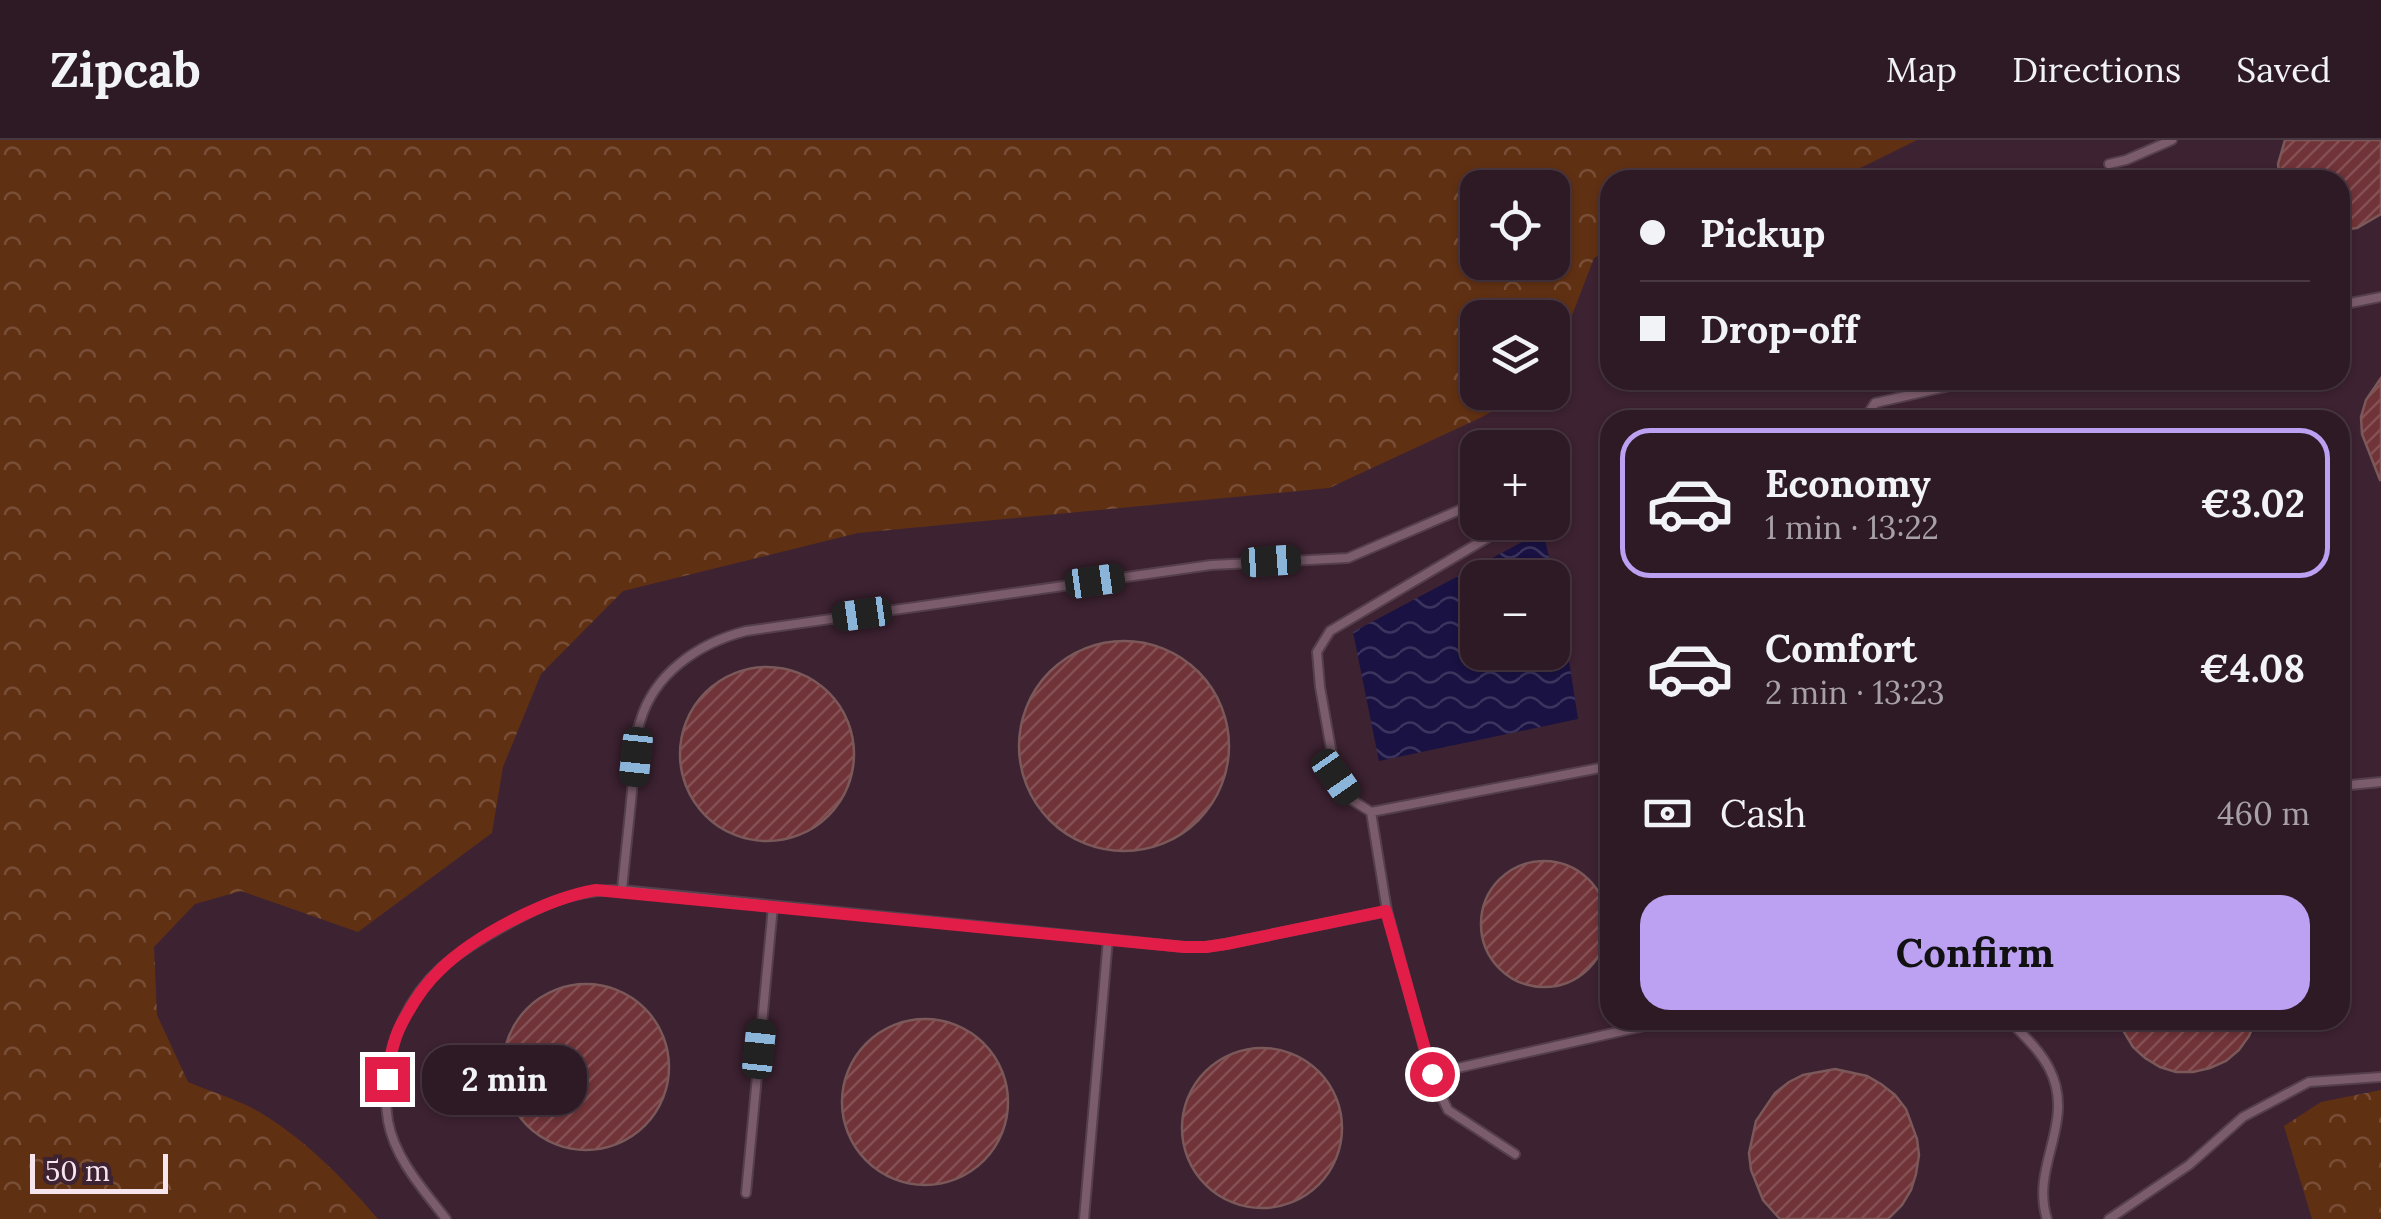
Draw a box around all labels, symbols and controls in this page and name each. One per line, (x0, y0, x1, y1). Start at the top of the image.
text: Zipcab (50, 39, 201, 100)
text: Map (1886, 47, 1957, 92)
text: Directions (2012, 47, 2181, 92)
text: Saved (2236, 47, 2331, 92)
map controls (1460, 170, 1570, 670)
button: locate (1460, 170, 1570, 280)
text: Pickup (1700, 209, 1825, 257)
button: layers (1460, 300, 1570, 410)
text: Drop-off (1700, 305, 1858, 353)
button: + (1460, 430, 1570, 540)
icon: car (1645, 458, 1735, 548)
text: Economy (1765, 459, 1931, 507)
text: €3.02 (2200, 479, 2305, 527)
text: 1 min · 13:22 (1765, 507, 1939, 548)
car (1240, 544, 1302, 578)
button: − (1460, 560, 1570, 670)
car (1063, 562, 1127, 600)
car (830, 595, 894, 633)
icon: car (1645, 623, 1735, 713)
text: Comfort (1765, 624, 1917, 672)
text: €4.08 (2199, 644, 2305, 692)
text: 2 min · 13:23 (1765, 672, 1944, 713)
car (618, 726, 654, 788)
car (1307, 744, 1365, 810)
icon: cash (1640, 786, 1695, 841)
text: Cash (1720, 789, 1807, 837)
text: 460 m (2217, 793, 2310, 834)
button: Confirm (1640, 895, 2310, 1010)
car (741, 1018, 777, 1080)
callout: 2 min (422, 1044, 587, 1114)
route start (1410, 1052, 1455, 1097)
route end (365, 1057, 410, 1102)
text: 2 min (462, 1059, 547, 1100)
scale bar (30, 1149, 168, 1194)
text: 50 m (45, 1153, 110, 1189)

